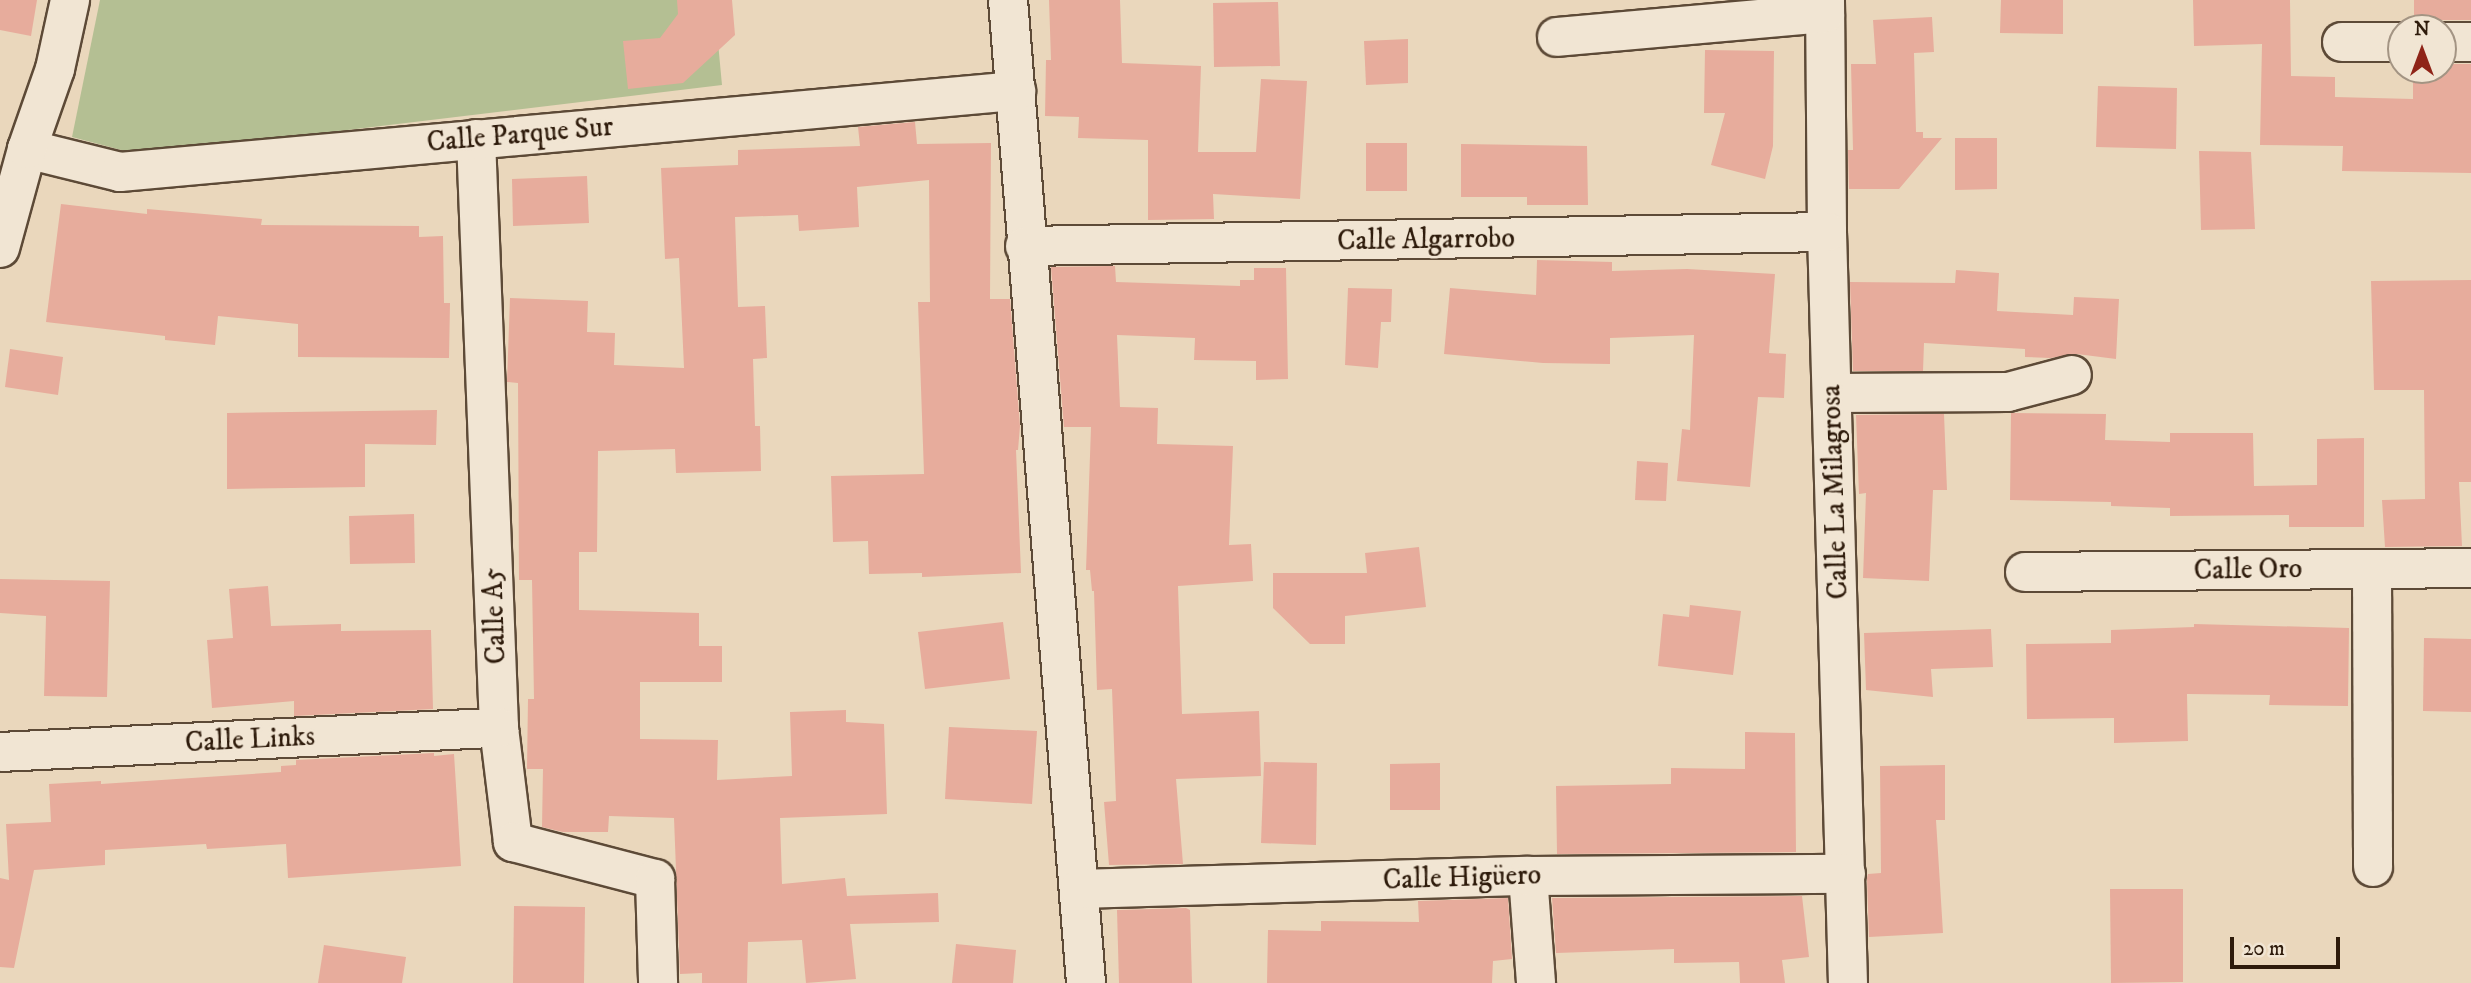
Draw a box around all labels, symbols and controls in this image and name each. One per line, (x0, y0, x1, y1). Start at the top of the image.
north arrow (2387, 14, 2457, 84)
text: N (2414, 18, 2430, 41)
street label: Calle Parque Sur (425, 110, 615, 160)
street label: Calle Algarrobo (1337, 222, 1515, 258)
street label: Calle La Milagrosa (1814, 384, 1856, 600)
street label: Calle Oro (2193, 552, 2303, 588)
street label: Calle A5 (477, 567, 513, 665)
street label: Calle Links (184, 720, 316, 760)
street label: Calle Higüero (1382, 858, 1542, 898)
scale bar (2233, 923, 2343, 967)
text: 20 m (2243, 936, 2285, 962)

